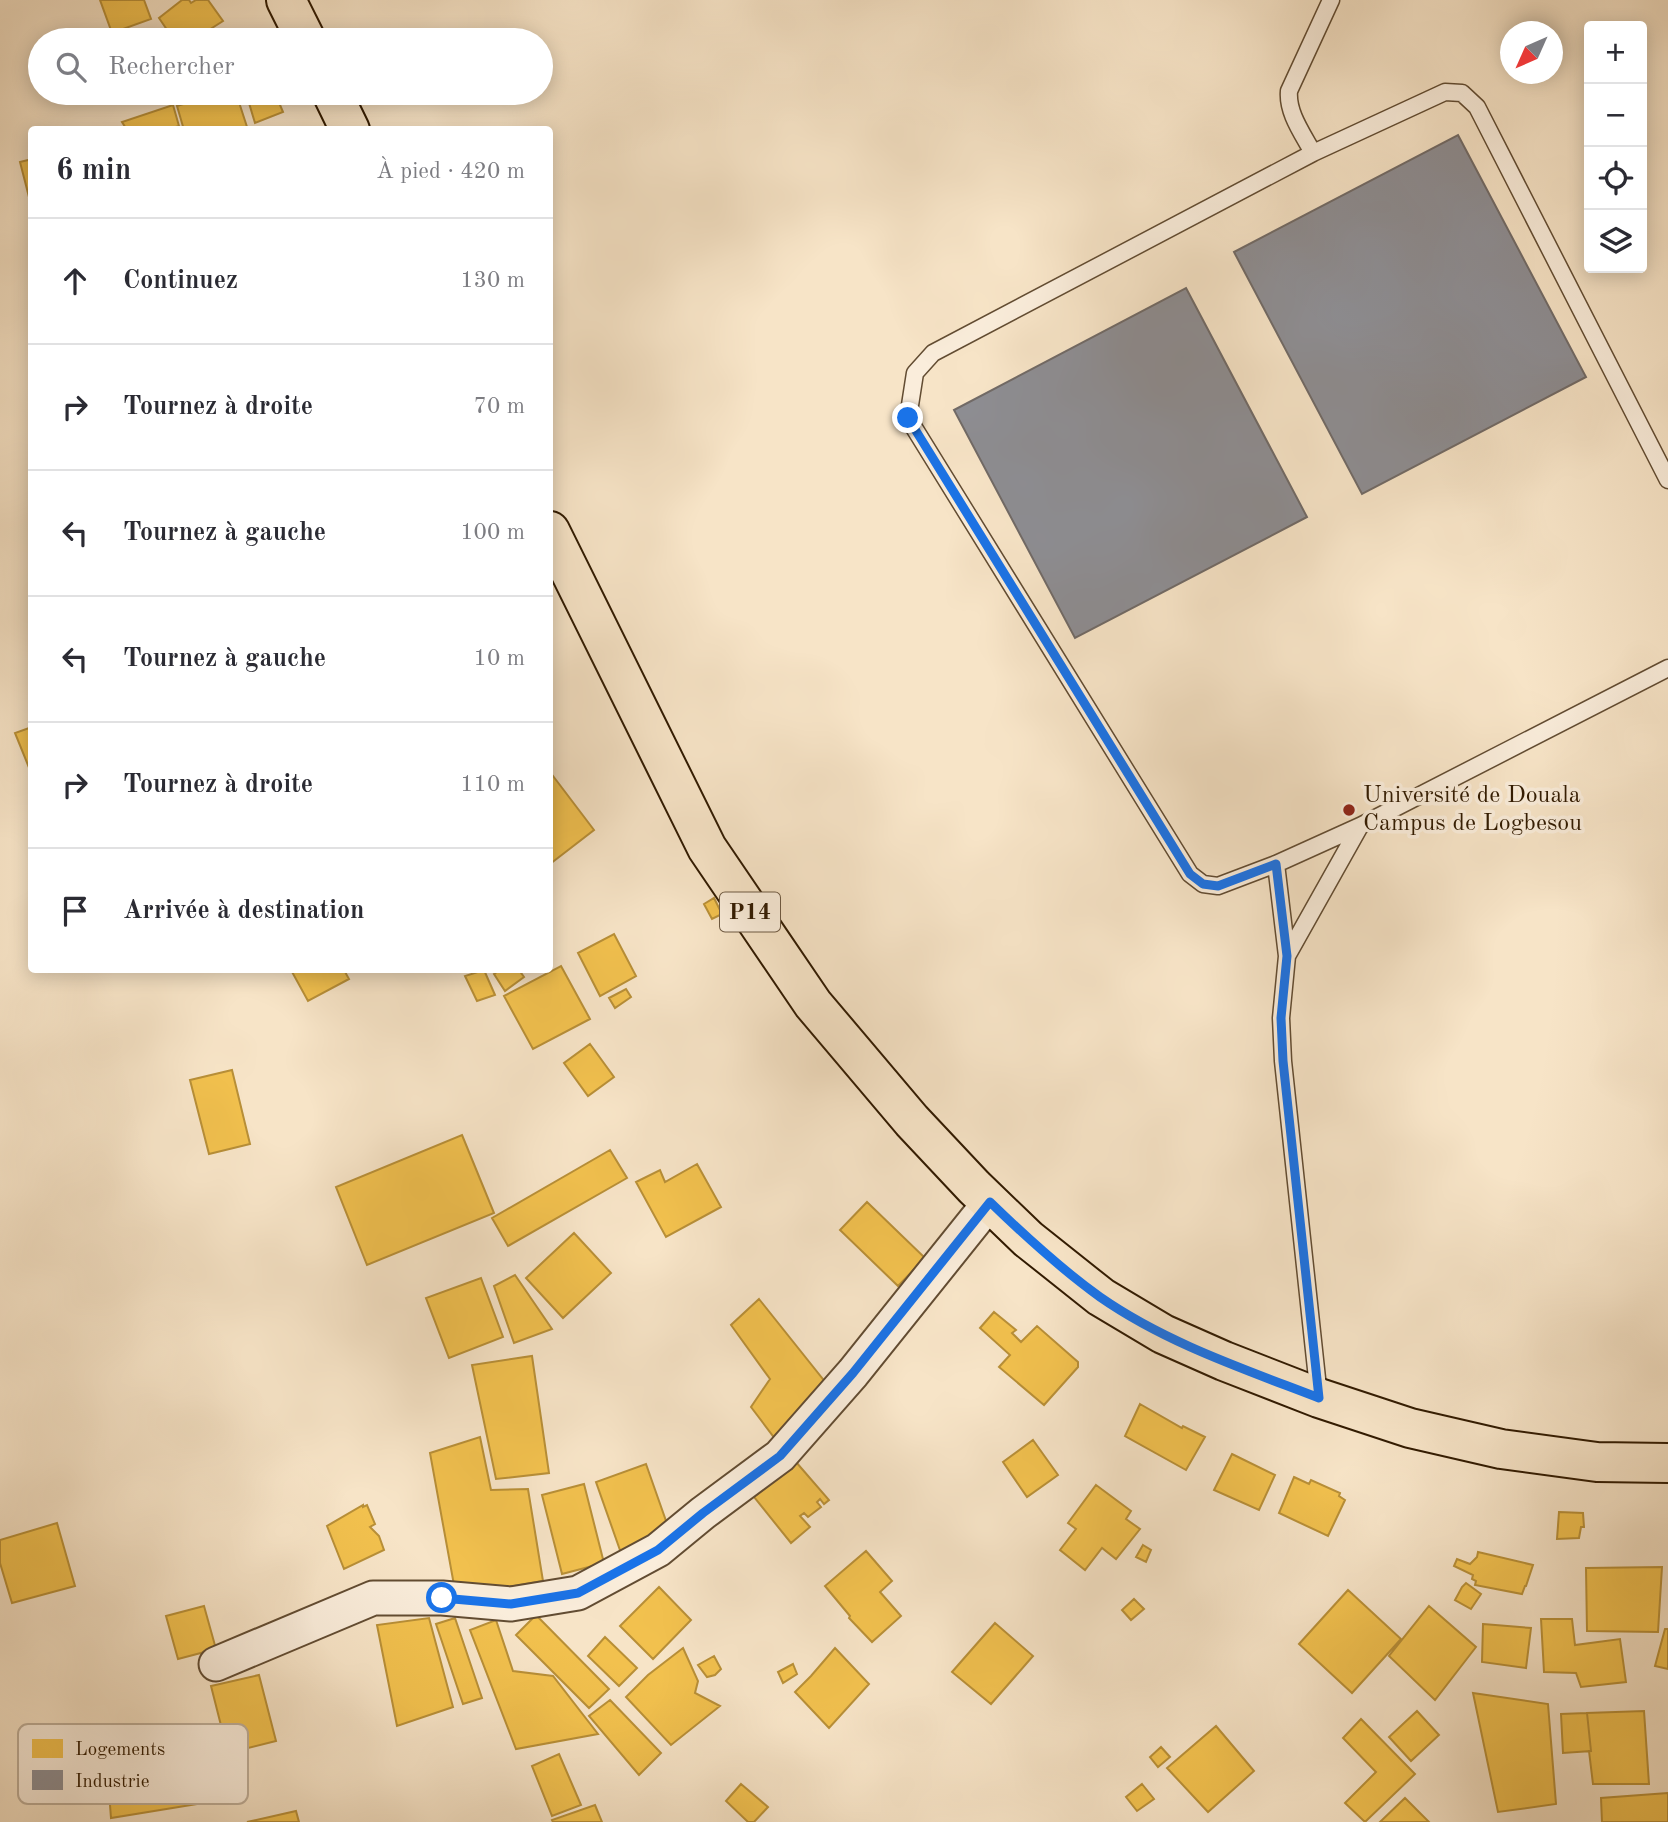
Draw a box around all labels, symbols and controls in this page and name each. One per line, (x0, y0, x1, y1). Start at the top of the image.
north arrow (1500, 21, 1563, 84)
map controls (1584, 21, 1647, 273)
button: + (1584, 21, 1647, 84)
search box (28, 28, 553, 105)
icon: search (52, 48, 90, 86)
text: Rechercher (108, 54, 235, 80)
button: − (1584, 84, 1647, 147)
button: locate (1584, 147, 1647, 210)
text: 6 min (56, 156, 131, 186)
text: À pied · 420 m (376, 160, 525, 183)
button: layers (1584, 210, 1647, 273)
icon: ahead (56, 262, 94, 300)
text: Continuez (123, 268, 238, 294)
text: 130 m (460, 269, 525, 292)
icon: right (56, 388, 94, 426)
text: Tournez à droite (123, 394, 313, 420)
text: 70 m (474, 395, 525, 418)
route end (892, 402, 923, 433)
icon: left (56, 514, 94, 552)
text: Tournez à gauche (123, 520, 326, 546)
text: 100 m (460, 521, 525, 544)
icon: left (56, 640, 94, 678)
text: Tournez à gauche (123, 646, 326, 672)
text: 10 m (474, 647, 525, 670)
icon: right (56, 766, 94, 804)
text: Tournez à droite (123, 772, 313, 798)
text: 110 m (460, 773, 525, 796)
place label: Université de Douala Campus de Logbesou (1363, 784, 1582, 836)
marker: Université de Douala Campus de Logbesou (1341, 802, 1357, 818)
icon: arrive (56, 892, 94, 930)
road number: P14 (720, 892, 780, 931)
text: Arrivée à destination (123, 898, 365, 924)
route start (426, 1582, 457, 1613)
legend (18, 1724, 248, 1804)
text: Logements (75, 1741, 165, 1760)
text: Industrie (75, 1773, 149, 1792)

